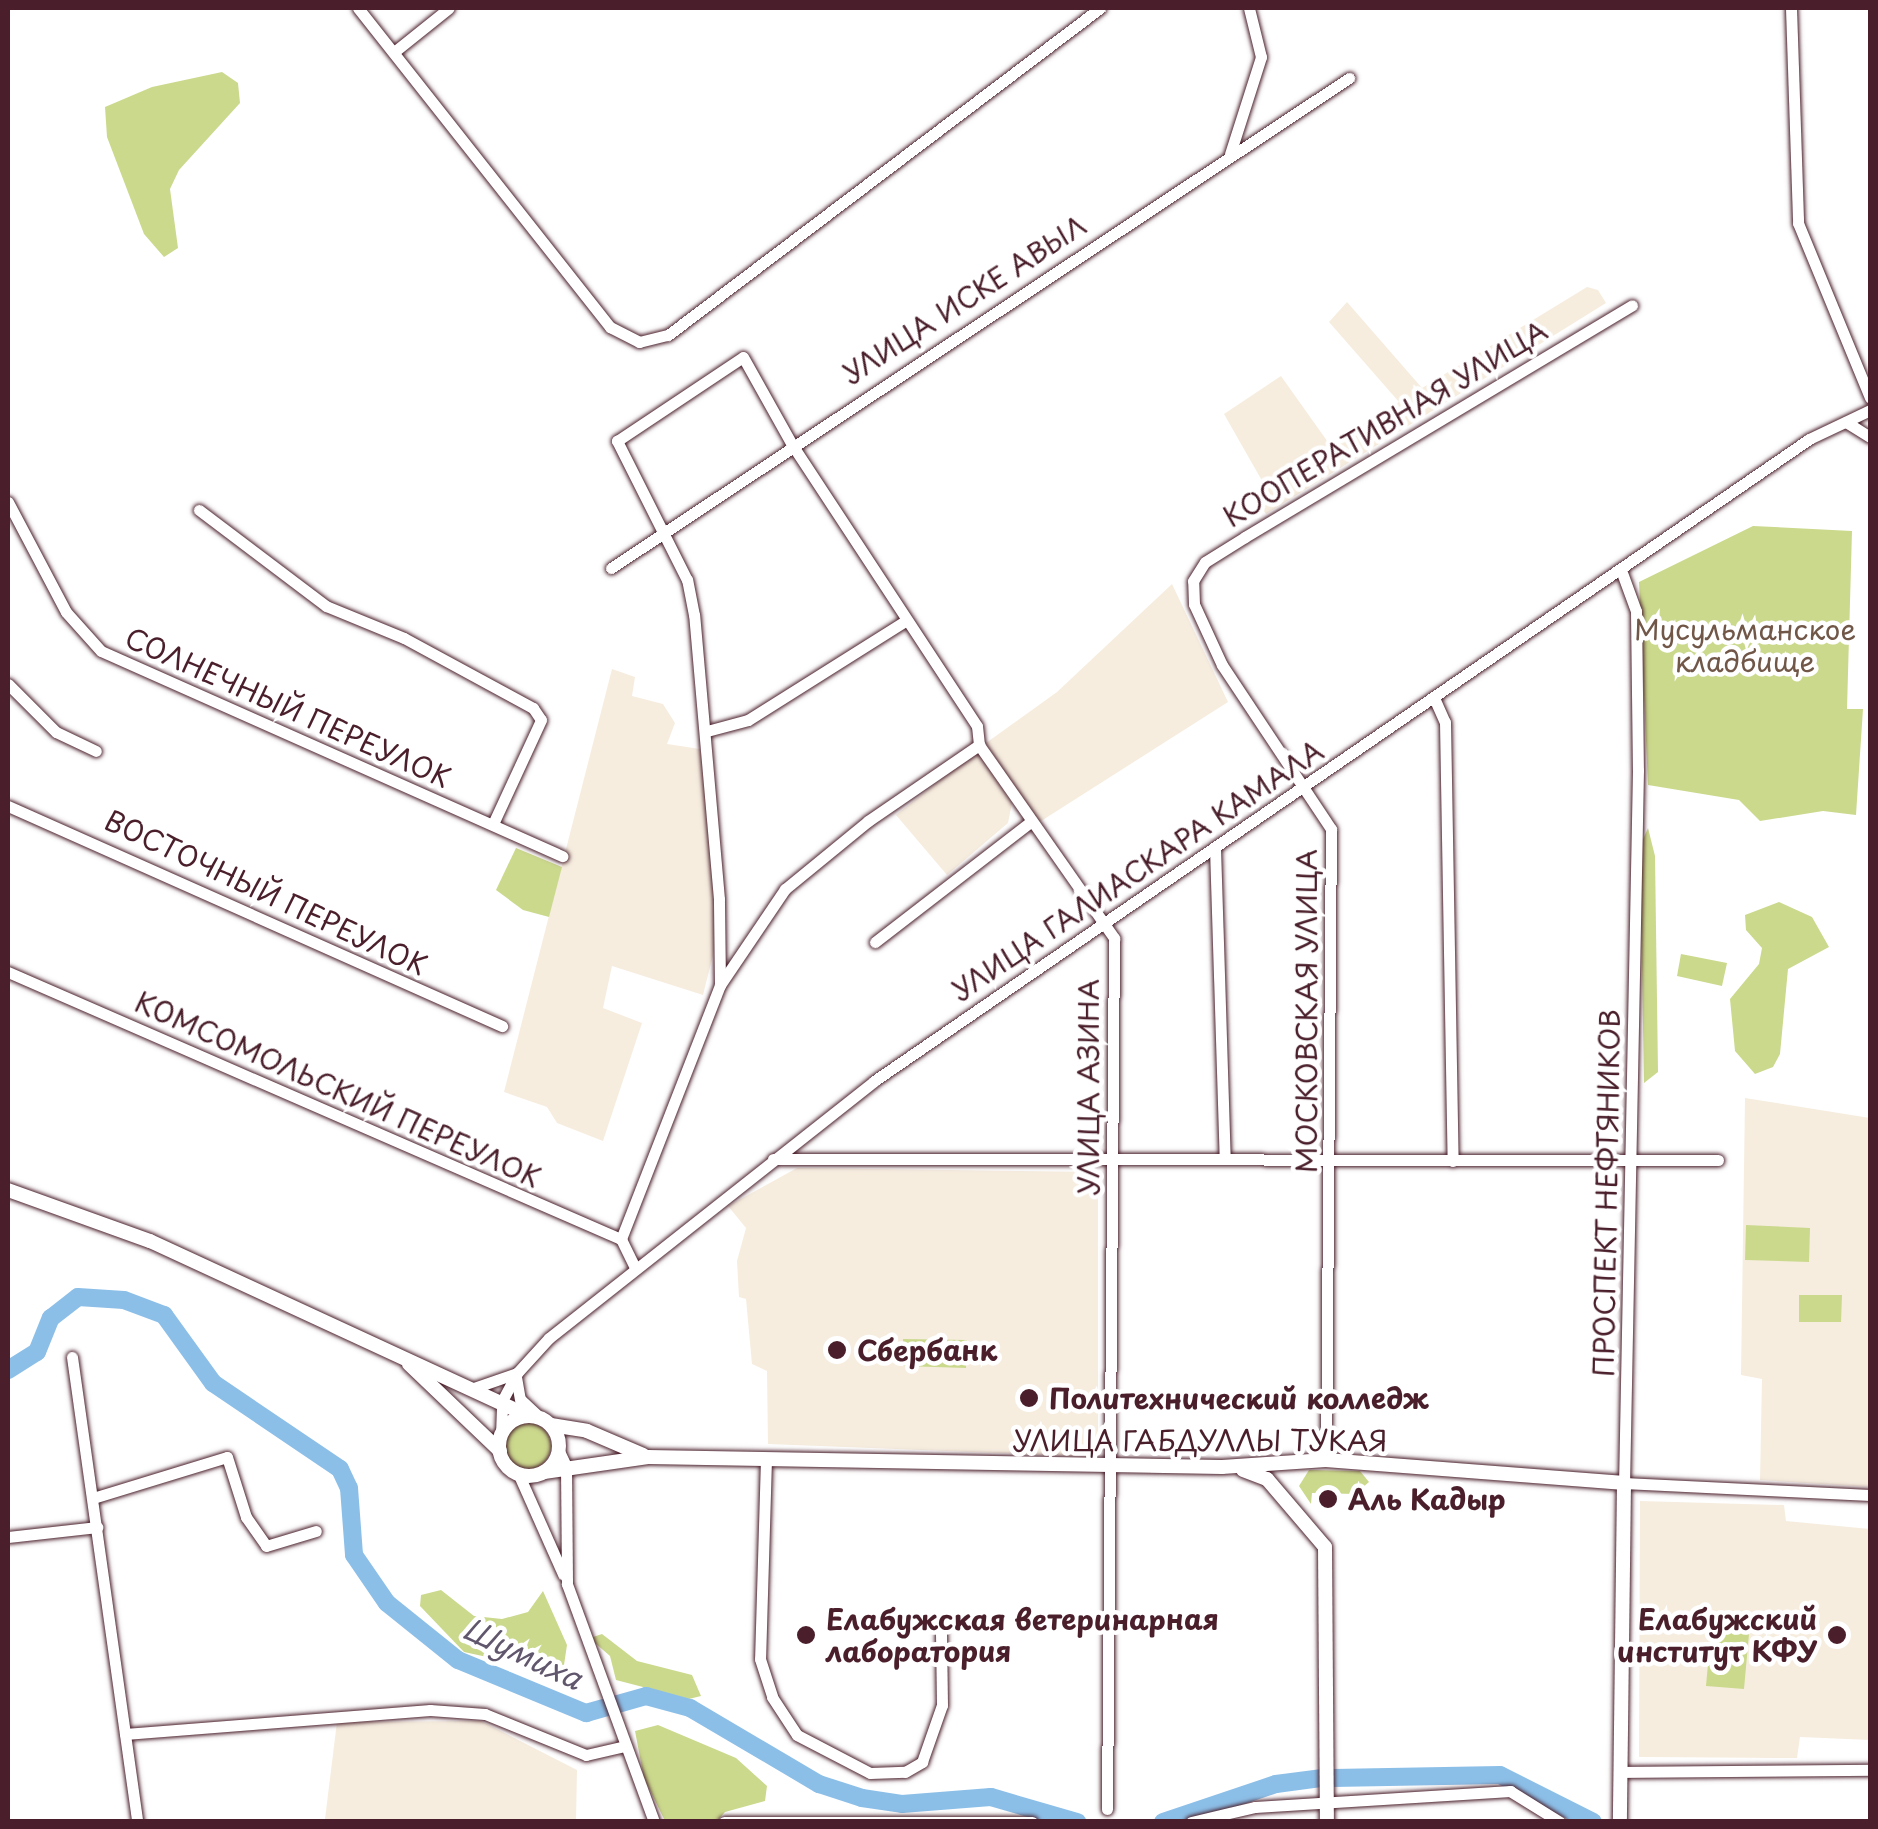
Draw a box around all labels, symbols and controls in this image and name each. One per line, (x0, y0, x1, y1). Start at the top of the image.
street label: УЛИЦА ИСКЕ АВЫЛ (834, 207, 1094, 391)
street label: КООПЕРАТИВНАЯ УЛИЦА (1217, 313, 1553, 533)
park label: Мусульманское кладбище (1634, 612, 1856, 678)
street label: СОЛНЕЧНЫЙ ПЕРЕУЛОК (120, 620, 456, 794)
street label: УЛИЦА ГАЛИАСКАРА КАМАЛА (944, 732, 1330, 1008)
street label: ВОСТОЧНЫЙ ПЕРЕУЛОК (99, 802, 433, 982)
street label: МОСКОВСКАЯ УЛИЦА (1289, 849, 1323, 1173)
street label: УЛИЦА АЗИНА (1071, 978, 1105, 1196)
street label: КОМСОМОЛЬСКИЙ ПЕРЕУЛОК (130, 984, 546, 1194)
street label: ПРОСПЕКТ НЕФТЯНИКОВ (1586, 1008, 1626, 1378)
place label: Сбербанк (857, 1333, 997, 1367)
marker: Сбербанк (826, 1339, 848, 1361)
place label: Политехнический колледж (1049, 1381, 1430, 1415)
marker: Политехнический колледж (1018, 1387, 1040, 1409)
street label: УЛИЦА ГАБДУЛЛЫ ТУКАЯ (1011, 1423, 1389, 1457)
place label: Аль Кадыр (1348, 1482, 1506, 1516)
marker: Аль Кадыр (1317, 1488, 1339, 1510)
place label: Елабужская ветеринарная лаборатория (826, 1602, 1220, 1668)
place label: Елабужский институт КФУ (1616, 1602, 1817, 1668)
water label: Шумиха (458, 1610, 588, 1696)
marker: Елабужская ветеринарная лаборатория (795, 1624, 817, 1646)
marker: Елабужский институт КФУ (1826, 1624, 1848, 1646)

